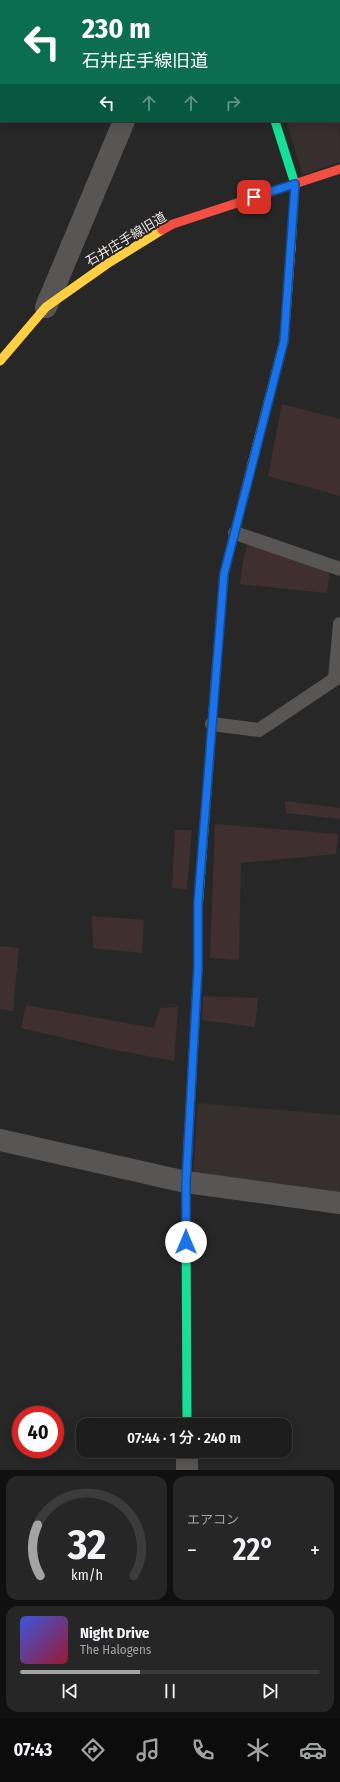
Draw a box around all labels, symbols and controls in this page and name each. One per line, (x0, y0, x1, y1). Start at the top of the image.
text: 230 m (82, 12, 151, 45)
icon: left (16, 16, 68, 68)
text: 石井庄手線旧道 (82, 50, 208, 72)
icon: left (96, 92, 118, 114)
icon: ahead (138, 92, 160, 114)
icon: ahead (180, 92, 202, 114)
icon: right (222, 92, 244, 114)
pin (237, 180, 271, 214)
icon: arrive (243, 186, 265, 208)
street label: 石井庄手線旧道 (83, 209, 169, 269)
position arrow (165, 1221, 207, 1263)
speed limit sign: 40 (12, 1406, 64, 1458)
text: 07:44 · 1 分 · 240 m (127, 1429, 241, 1447)
text: エアコン (187, 1512, 239, 1527)
text: 32 (66, 1520, 106, 1570)
text: 22° (233, 1532, 274, 1568)
text: − (187, 1537, 197, 1564)
text: + (310, 1537, 320, 1564)
text: km/h (71, 1567, 102, 1584)
text: Night Drive (80, 1624, 149, 1642)
text: The Halogens (80, 1642, 151, 1657)
icon: previous (59, 1680, 81, 1702)
icon: pause (159, 1680, 181, 1702)
icon: next (259, 1680, 281, 1702)
icon: directions (79, 1736, 107, 1764)
icon: music (134, 1736, 162, 1764)
icon: phone (189, 1736, 217, 1764)
icon: climate (244, 1736, 272, 1764)
icon: car (299, 1736, 327, 1764)
text: 07:43 (13, 1739, 52, 1761)

